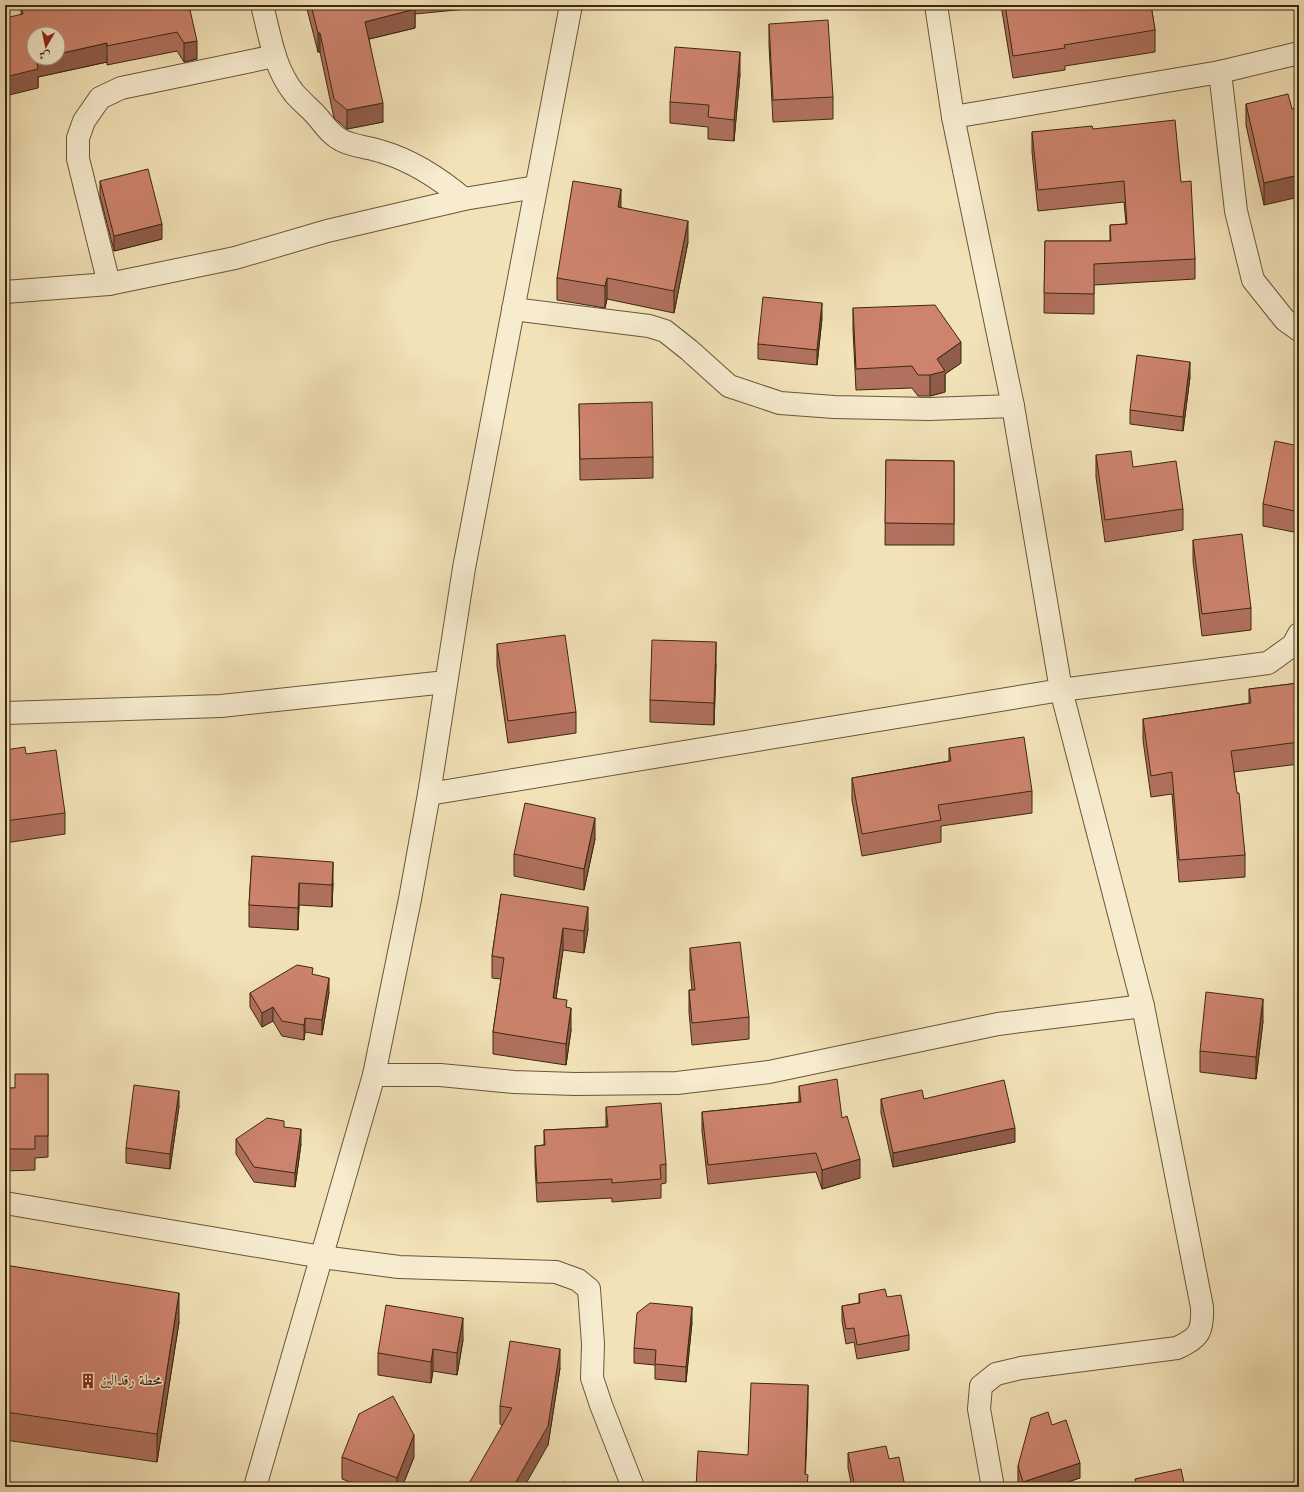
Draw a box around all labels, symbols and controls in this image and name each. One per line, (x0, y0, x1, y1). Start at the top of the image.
north arrow (26, 26, 66, 66)
text: ش (38, 48, 51, 61)
building icon: محطة رقدالين (79, 1372, 97, 1390)
place label: محطة رقدالين (100, 1374, 162, 1389)

